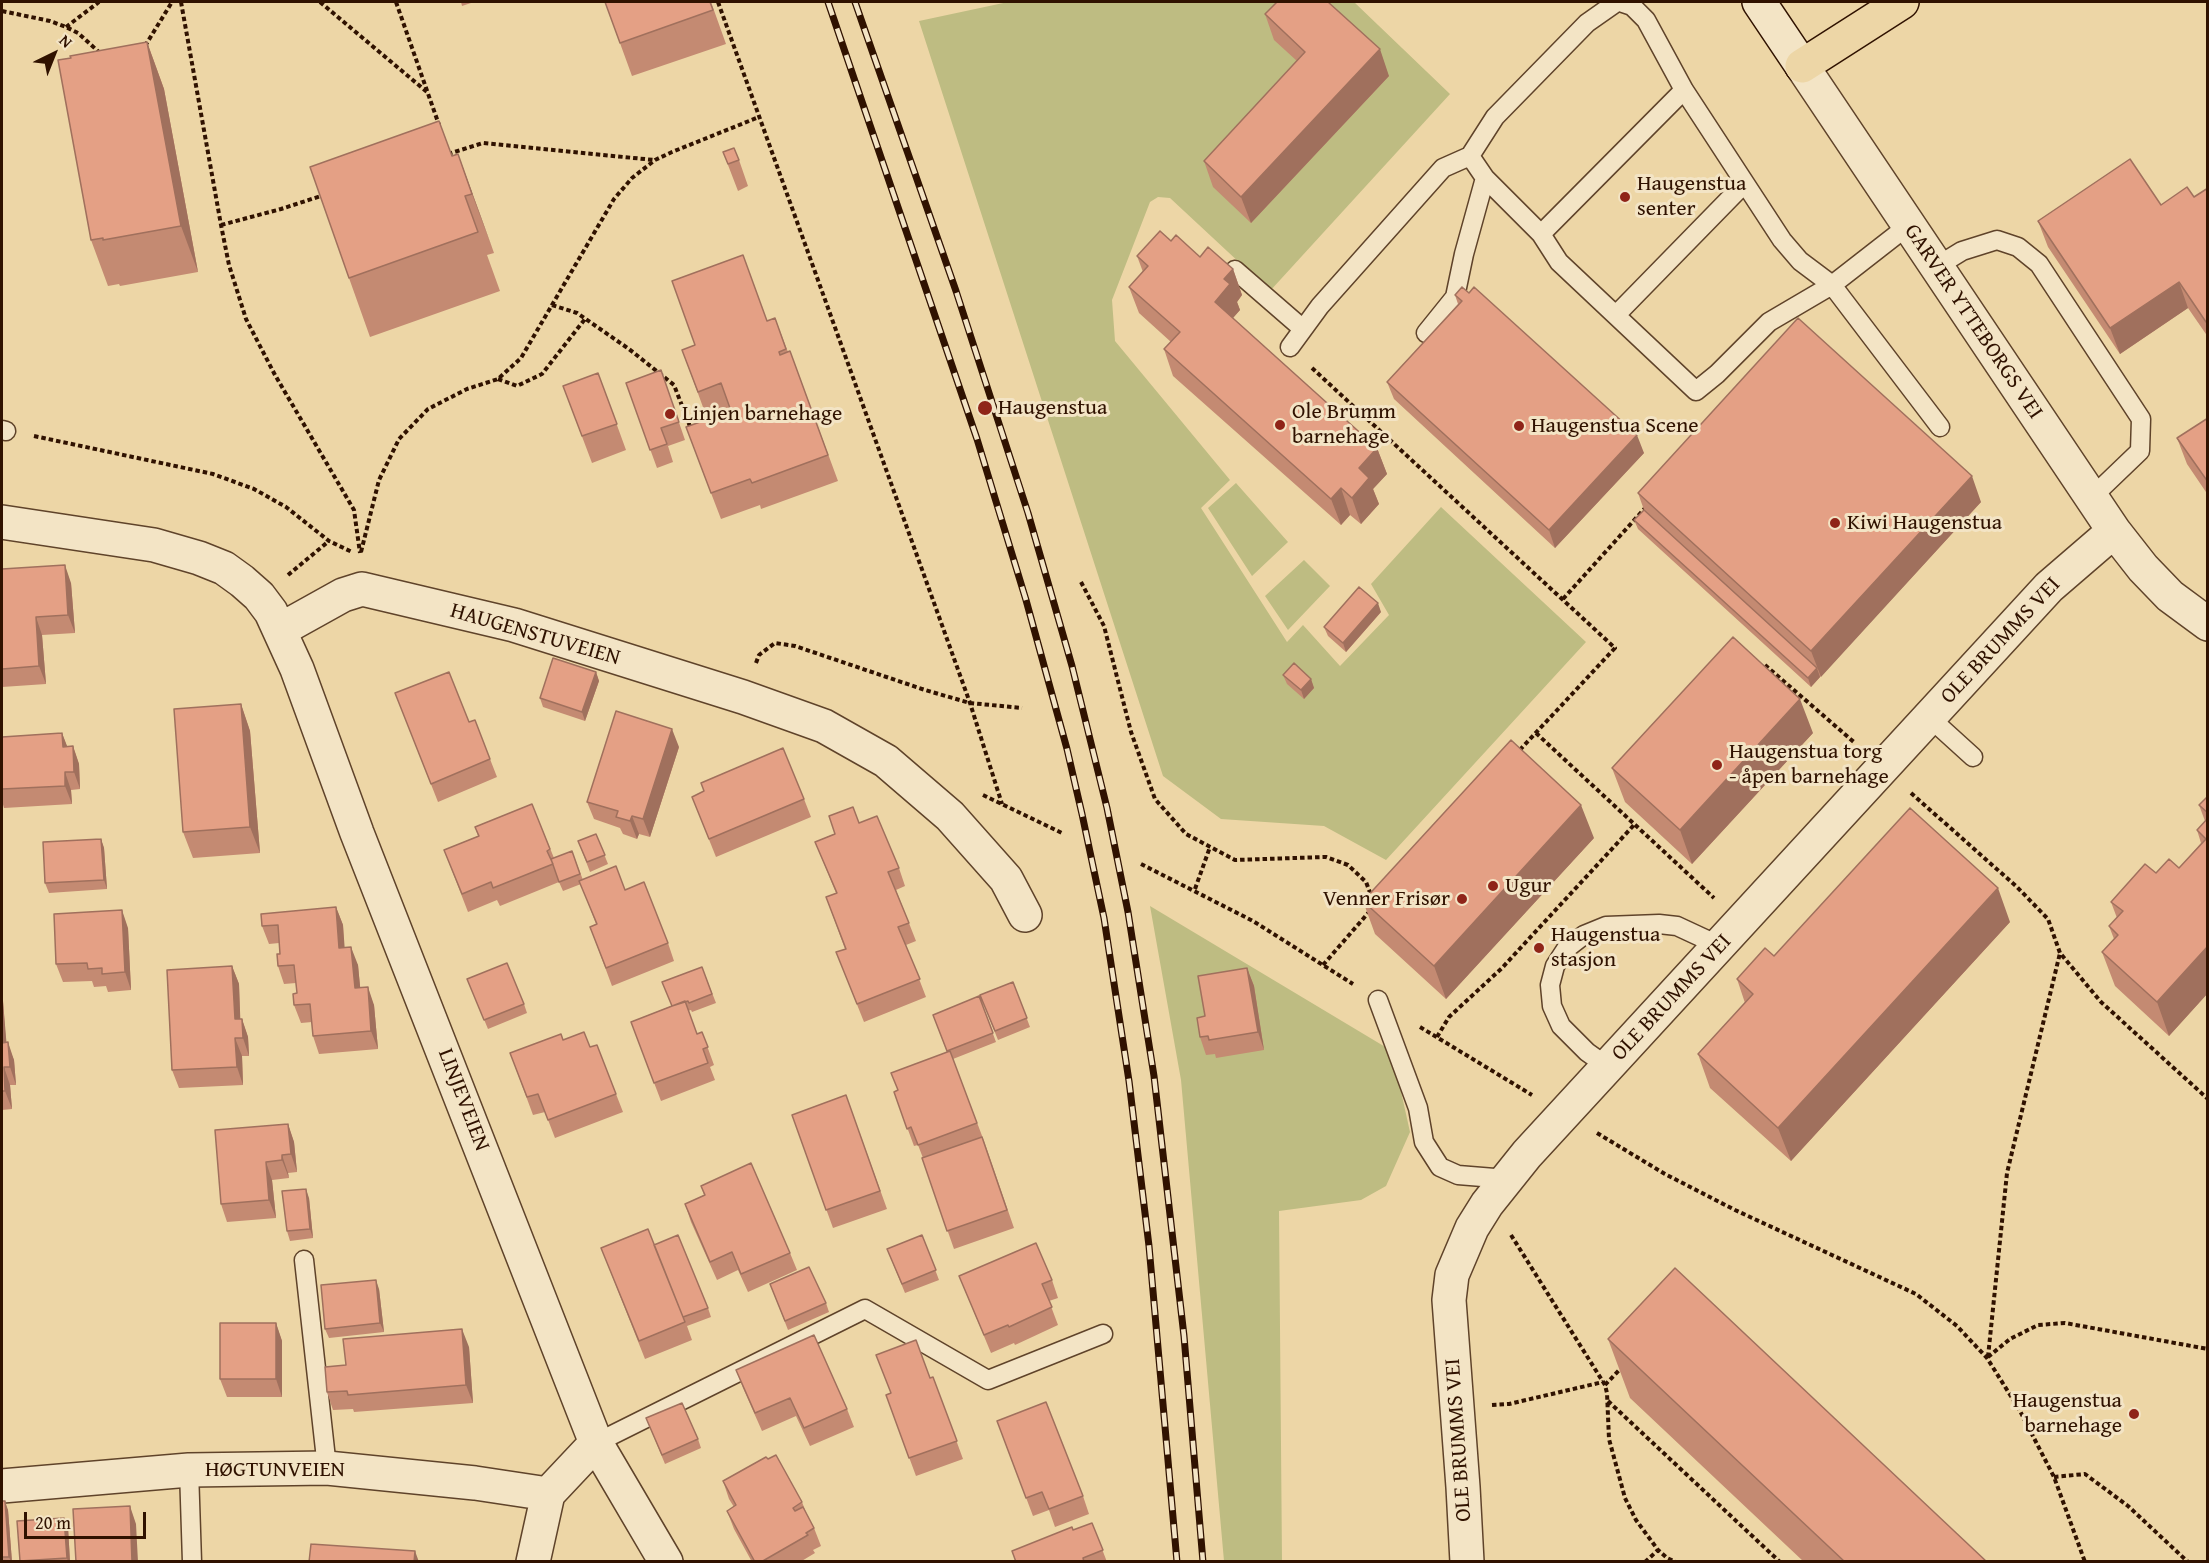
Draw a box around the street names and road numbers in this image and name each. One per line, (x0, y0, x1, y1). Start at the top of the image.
street label: GARVER YTTEBORGS VEI (1898, 219, 2048, 425)
street label: OLE BRUMMS VEI (1936, 572, 2066, 710)
street label: HAUGENSTUVEIEN (447, 598, 623, 672)
street label: OLE BRUMMS VEI (1607, 929, 1737, 1067)
street label: LINJEVEIEN (431, 1045, 495, 1155)
street label: OLE BRUMMS VEI (1440, 1357, 1478, 1523)
street label: HØGTUNVEIEN (205, 1457, 345, 1483)

